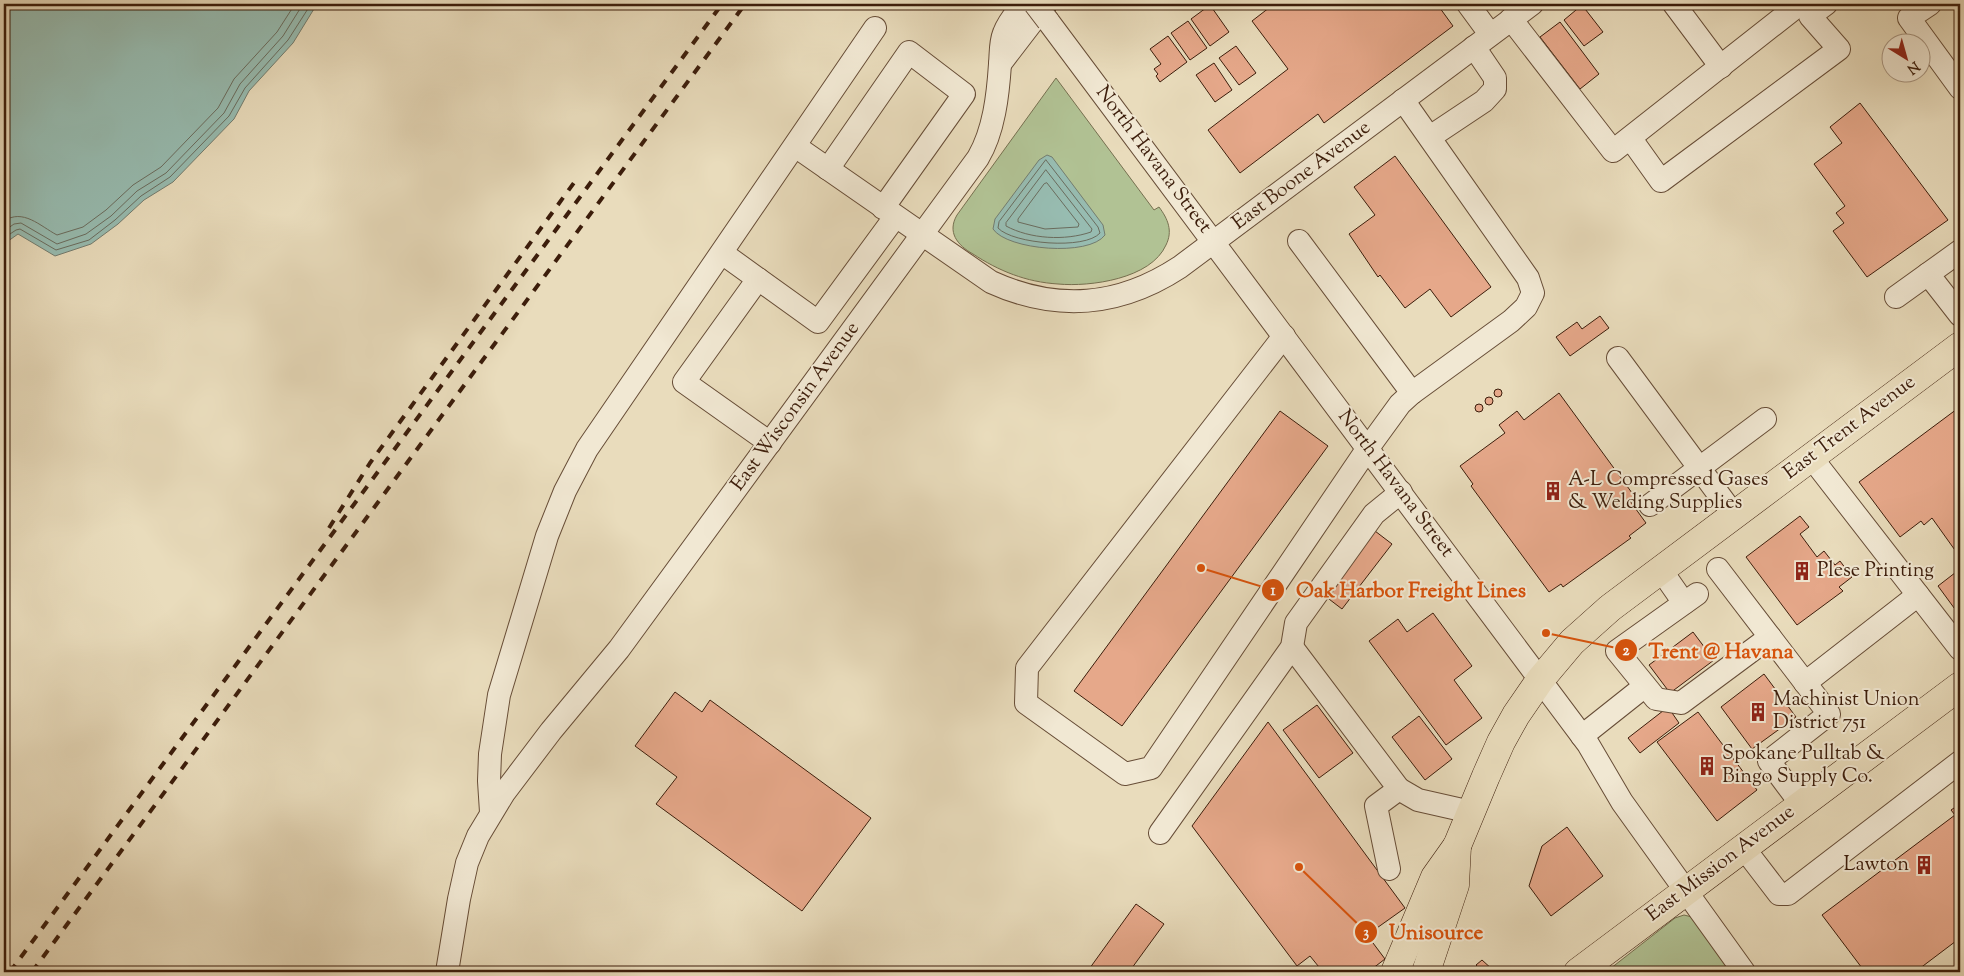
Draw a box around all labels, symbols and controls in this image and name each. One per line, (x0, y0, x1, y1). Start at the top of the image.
north arrow (1882, 32, 1932, 82)
text: N (1902, 55, 1923, 78)
street label: North Havana Street (1088, 80, 1218, 240)
street label: East Boone Avenue (1227, 114, 1377, 238)
street label: East Wisconsin Avenue (725, 316, 867, 498)
street label: East Trent Avenue (1778, 369, 1922, 487)
street label: North Havana Street (1330, 404, 1460, 564)
place label: A-L Compressed Gases & Welding Supplies (1568, 466, 1768, 518)
building icon: A-L Compressed Gases & Welding Supplies (1542, 480, 1564, 502)
place label: Plese Printing (1817, 557, 1934, 586)
building icon: Plese Printing (1791, 560, 1813, 582)
callout: Oak Harbor Freight Lines (1261, 572, 1536, 608)
text: Oak Harbor Freight Lines (1296, 577, 1526, 607)
text: 1 (1270, 581, 1276, 602)
callout: Trent @ Havana (1613, 632, 1803, 668)
text: Trent @ Havana (1649, 638, 1794, 668)
text: 2 (1622, 641, 1630, 662)
place label: Machinist Union District 751 (1773, 686, 1920, 738)
building icon: Machinist Union District 751 (1747, 701, 1769, 723)
place label: Spokane Pulltab & Bingo Supply Co. (1722, 740, 1885, 792)
building icon: Spokane Pulltab & Bingo Supply Co. (1696, 755, 1718, 777)
street label: East Mission Avenue (1641, 798, 1801, 930)
place label: Lawton (1843, 851, 1909, 880)
building icon: Lawton (1913, 854, 1935, 876)
callout: Unisource (1354, 914, 1493, 950)
text: Unisource (1389, 919, 1483, 949)
text: 3 (1363, 923, 1369, 944)

